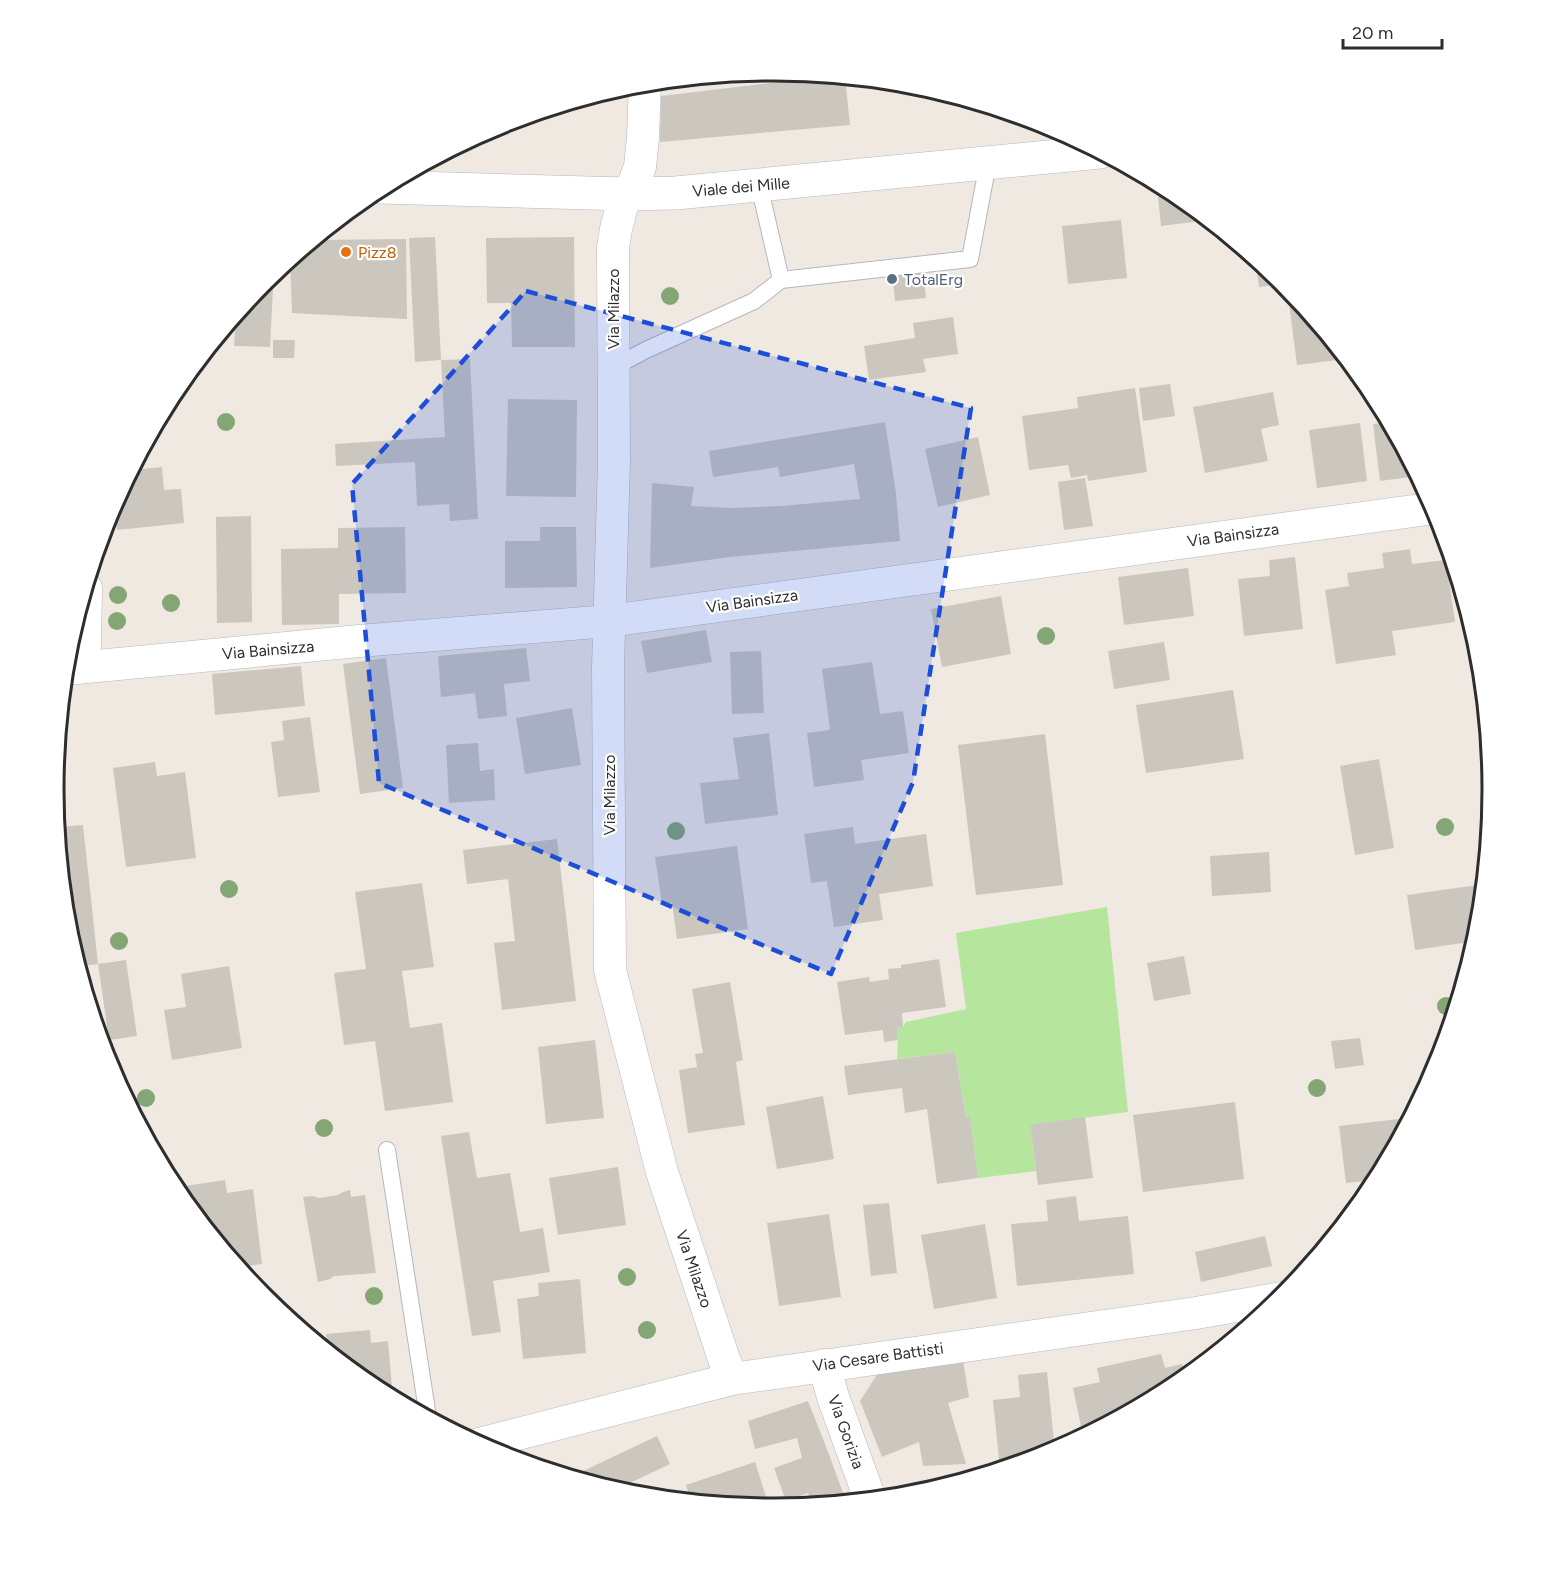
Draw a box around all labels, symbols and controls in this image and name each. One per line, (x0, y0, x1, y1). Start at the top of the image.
scale bar (1343, 12, 1442, 50)
text: 20 m (1352, 22, 1393, 44)
street label: Viale dei Mille (691, 173, 791, 201)
place label: Pizz8 (358, 243, 397, 262)
marker: Pizz8 (339, 245, 353, 259)
street label: Via Milazzo (604, 269, 623, 349)
place label: TotalErg (904, 270, 963, 289)
marker: TotalErg (885, 272, 899, 286)
street label: Via Bainsizza (1186, 519, 1280, 551)
street label: Via Bainsizza (705, 585, 799, 617)
street label: Via Bainsizza (221, 637, 315, 663)
street label: Via Milazzo (600, 755, 619, 835)
street label: Via Milazzo (672, 1228, 716, 1310)
street label: Via Cesare Battisti (811, 1338, 945, 1376)
street label: Via Gorizia (824, 1392, 868, 1472)

